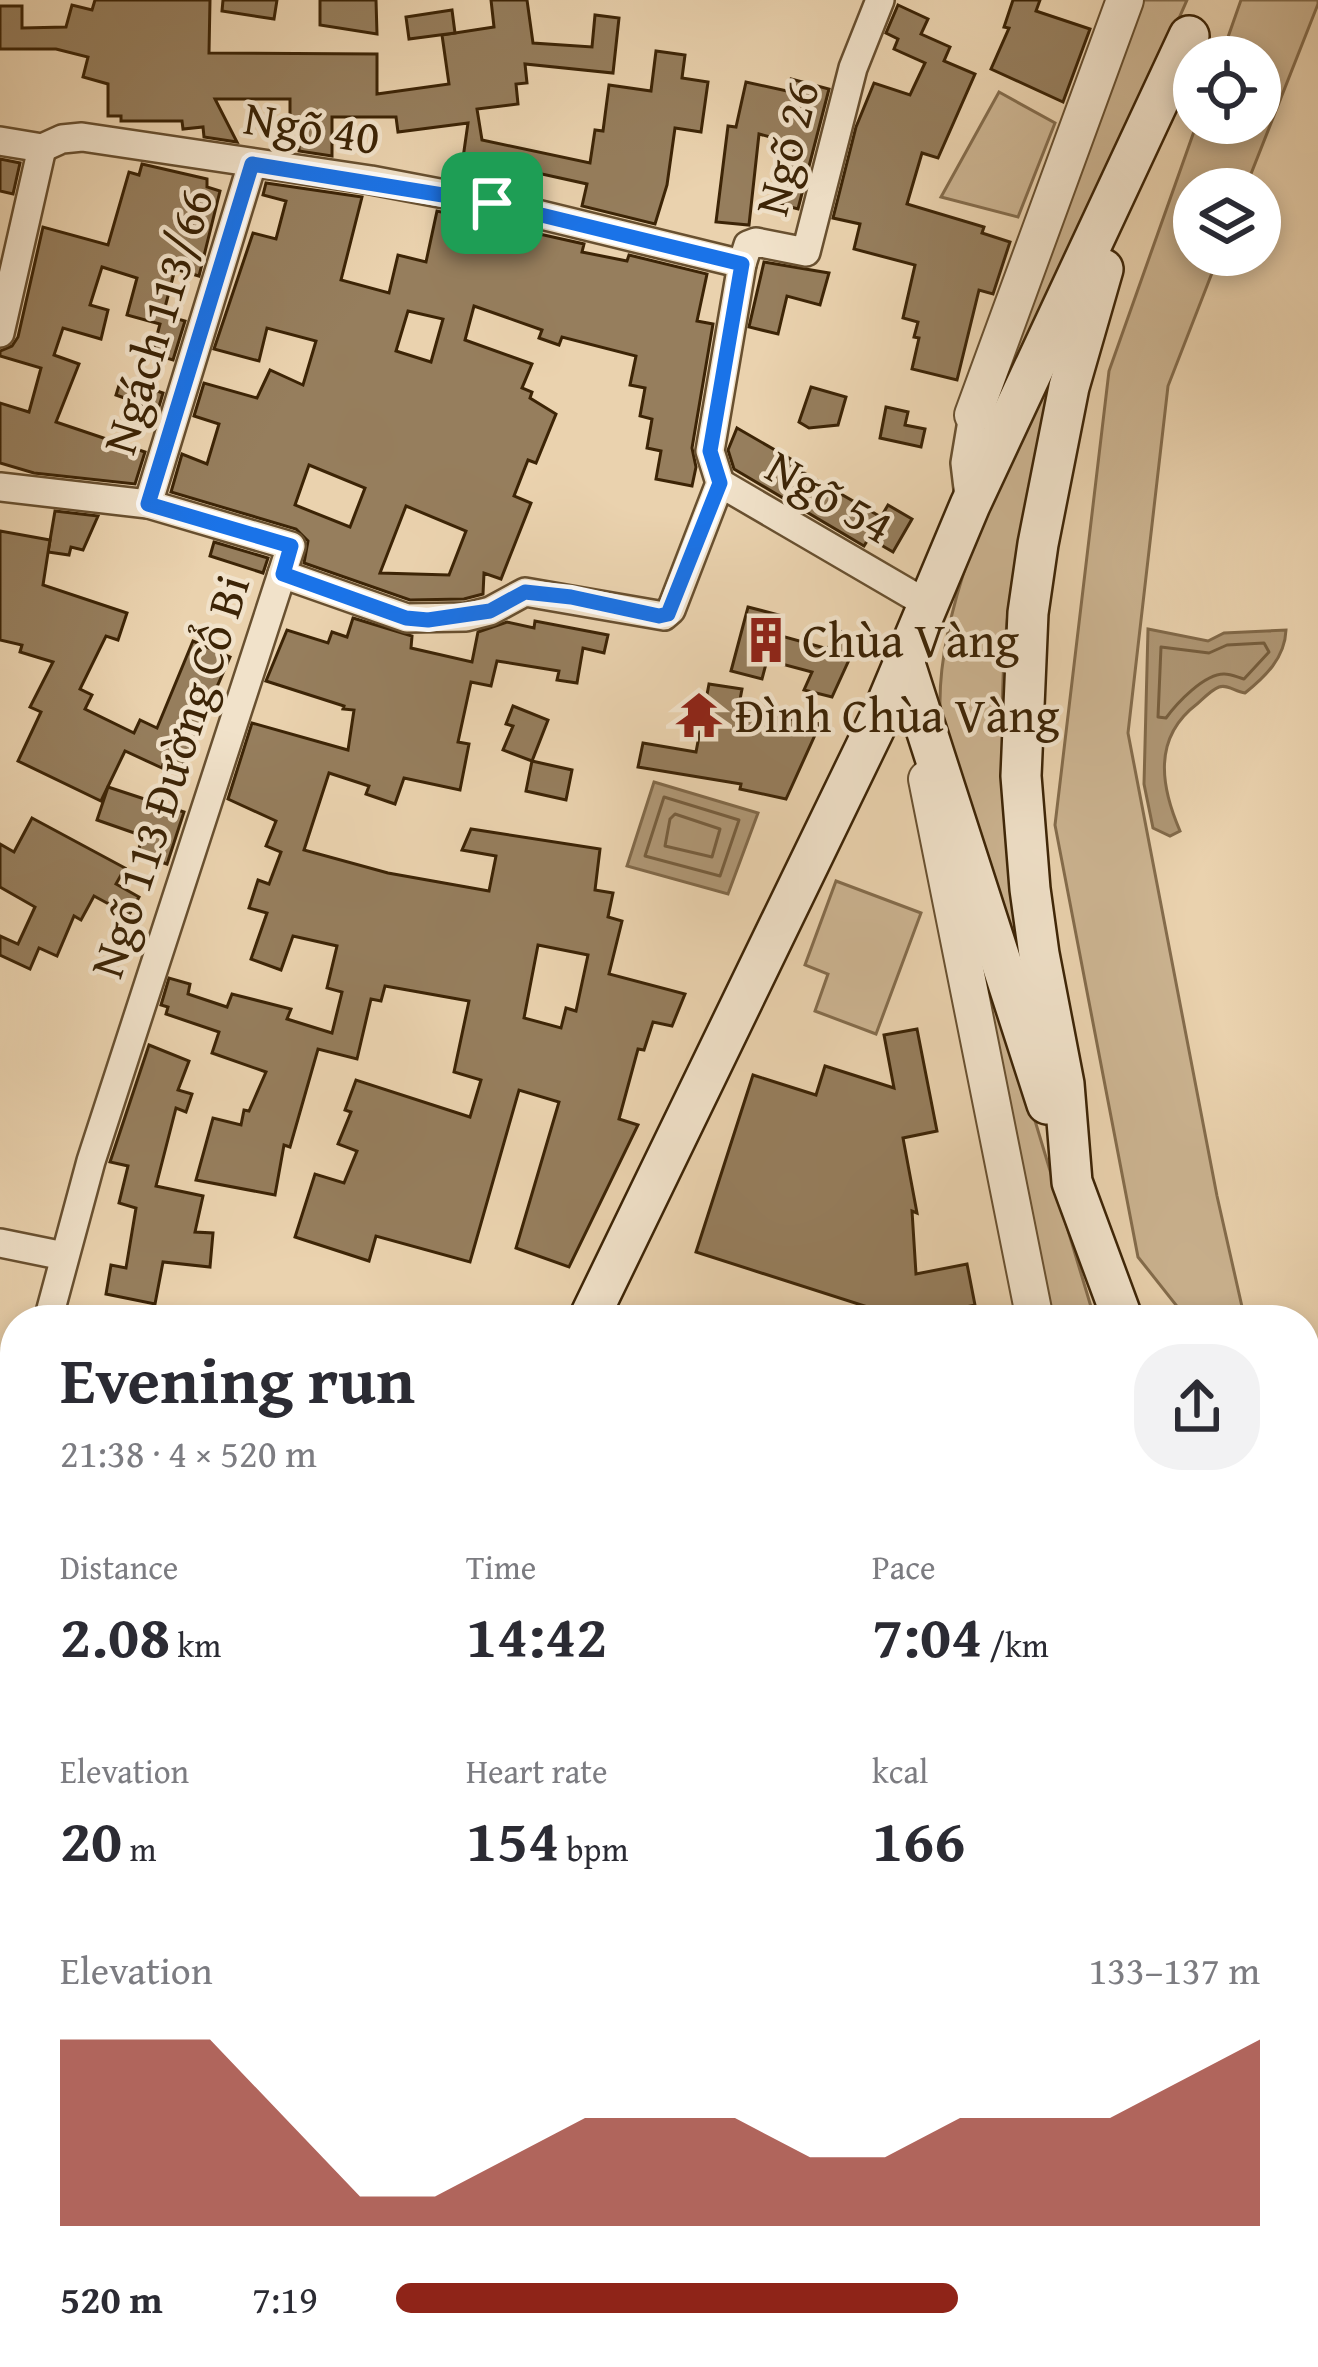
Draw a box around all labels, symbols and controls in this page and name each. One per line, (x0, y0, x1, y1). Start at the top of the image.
map controls (1173, 36, 1281, 276)
button: locate (1173, 36, 1281, 144)
street label: Ngõ 26 (735, 73, 836, 223)
street label: Ngõ 40 (239, 81, 385, 172)
pin (441, 152, 543, 254)
button: layers (1173, 168, 1281, 276)
icon: arrive (459, 170, 525, 236)
street label: Ngách 113/66 (82, 179, 231, 462)
street label: Ngõ 54 (753, 431, 907, 560)
street label: Ngõ 113 Đường Cổ Bi (70, 565, 267, 986)
place label: Chùa Vàng (802, 604, 1019, 675)
building icon: Chùa Vàng (741, 615, 791, 665)
place label: Đình Chùa Vàng (735, 679, 1059, 750)
temple icon: Đình Chùa Vàng (674, 690, 724, 740)
text: Evening run (60, 1330, 415, 1427)
button: share (1134, 1344, 1260, 1470)
text: 21:38 · 4 × 520 m (60, 1424, 317, 1481)
text: Distance (60, 1543, 178, 1591)
text: Time (466, 1543, 536, 1591)
text: Pace (872, 1543, 935, 1591)
text: 2.08 (60, 1591, 170, 1679)
text: 14:42 (466, 1591, 607, 1679)
text: 7:04 (872, 1591, 982, 1679)
text: km (170, 1621, 221, 1669)
text: /km (982, 1621, 1049, 1669)
text: Elevation (60, 1747, 189, 1795)
text: Heart rate (466, 1747, 608, 1795)
text: kcal (872, 1747, 928, 1795)
text: 20 (60, 1795, 122, 1883)
text: 154 (466, 1795, 559, 1883)
text: 166 (872, 1795, 965, 1883)
text: m (122, 1825, 156, 1873)
text: bpm (559, 1825, 628, 1873)
text: Elevation (60, 1941, 213, 1998)
text: 133–137 m (1088, 1941, 1260, 1998)
text: 520 m (60, 2270, 163, 2327)
text: 7:19 (252, 2270, 318, 2327)

